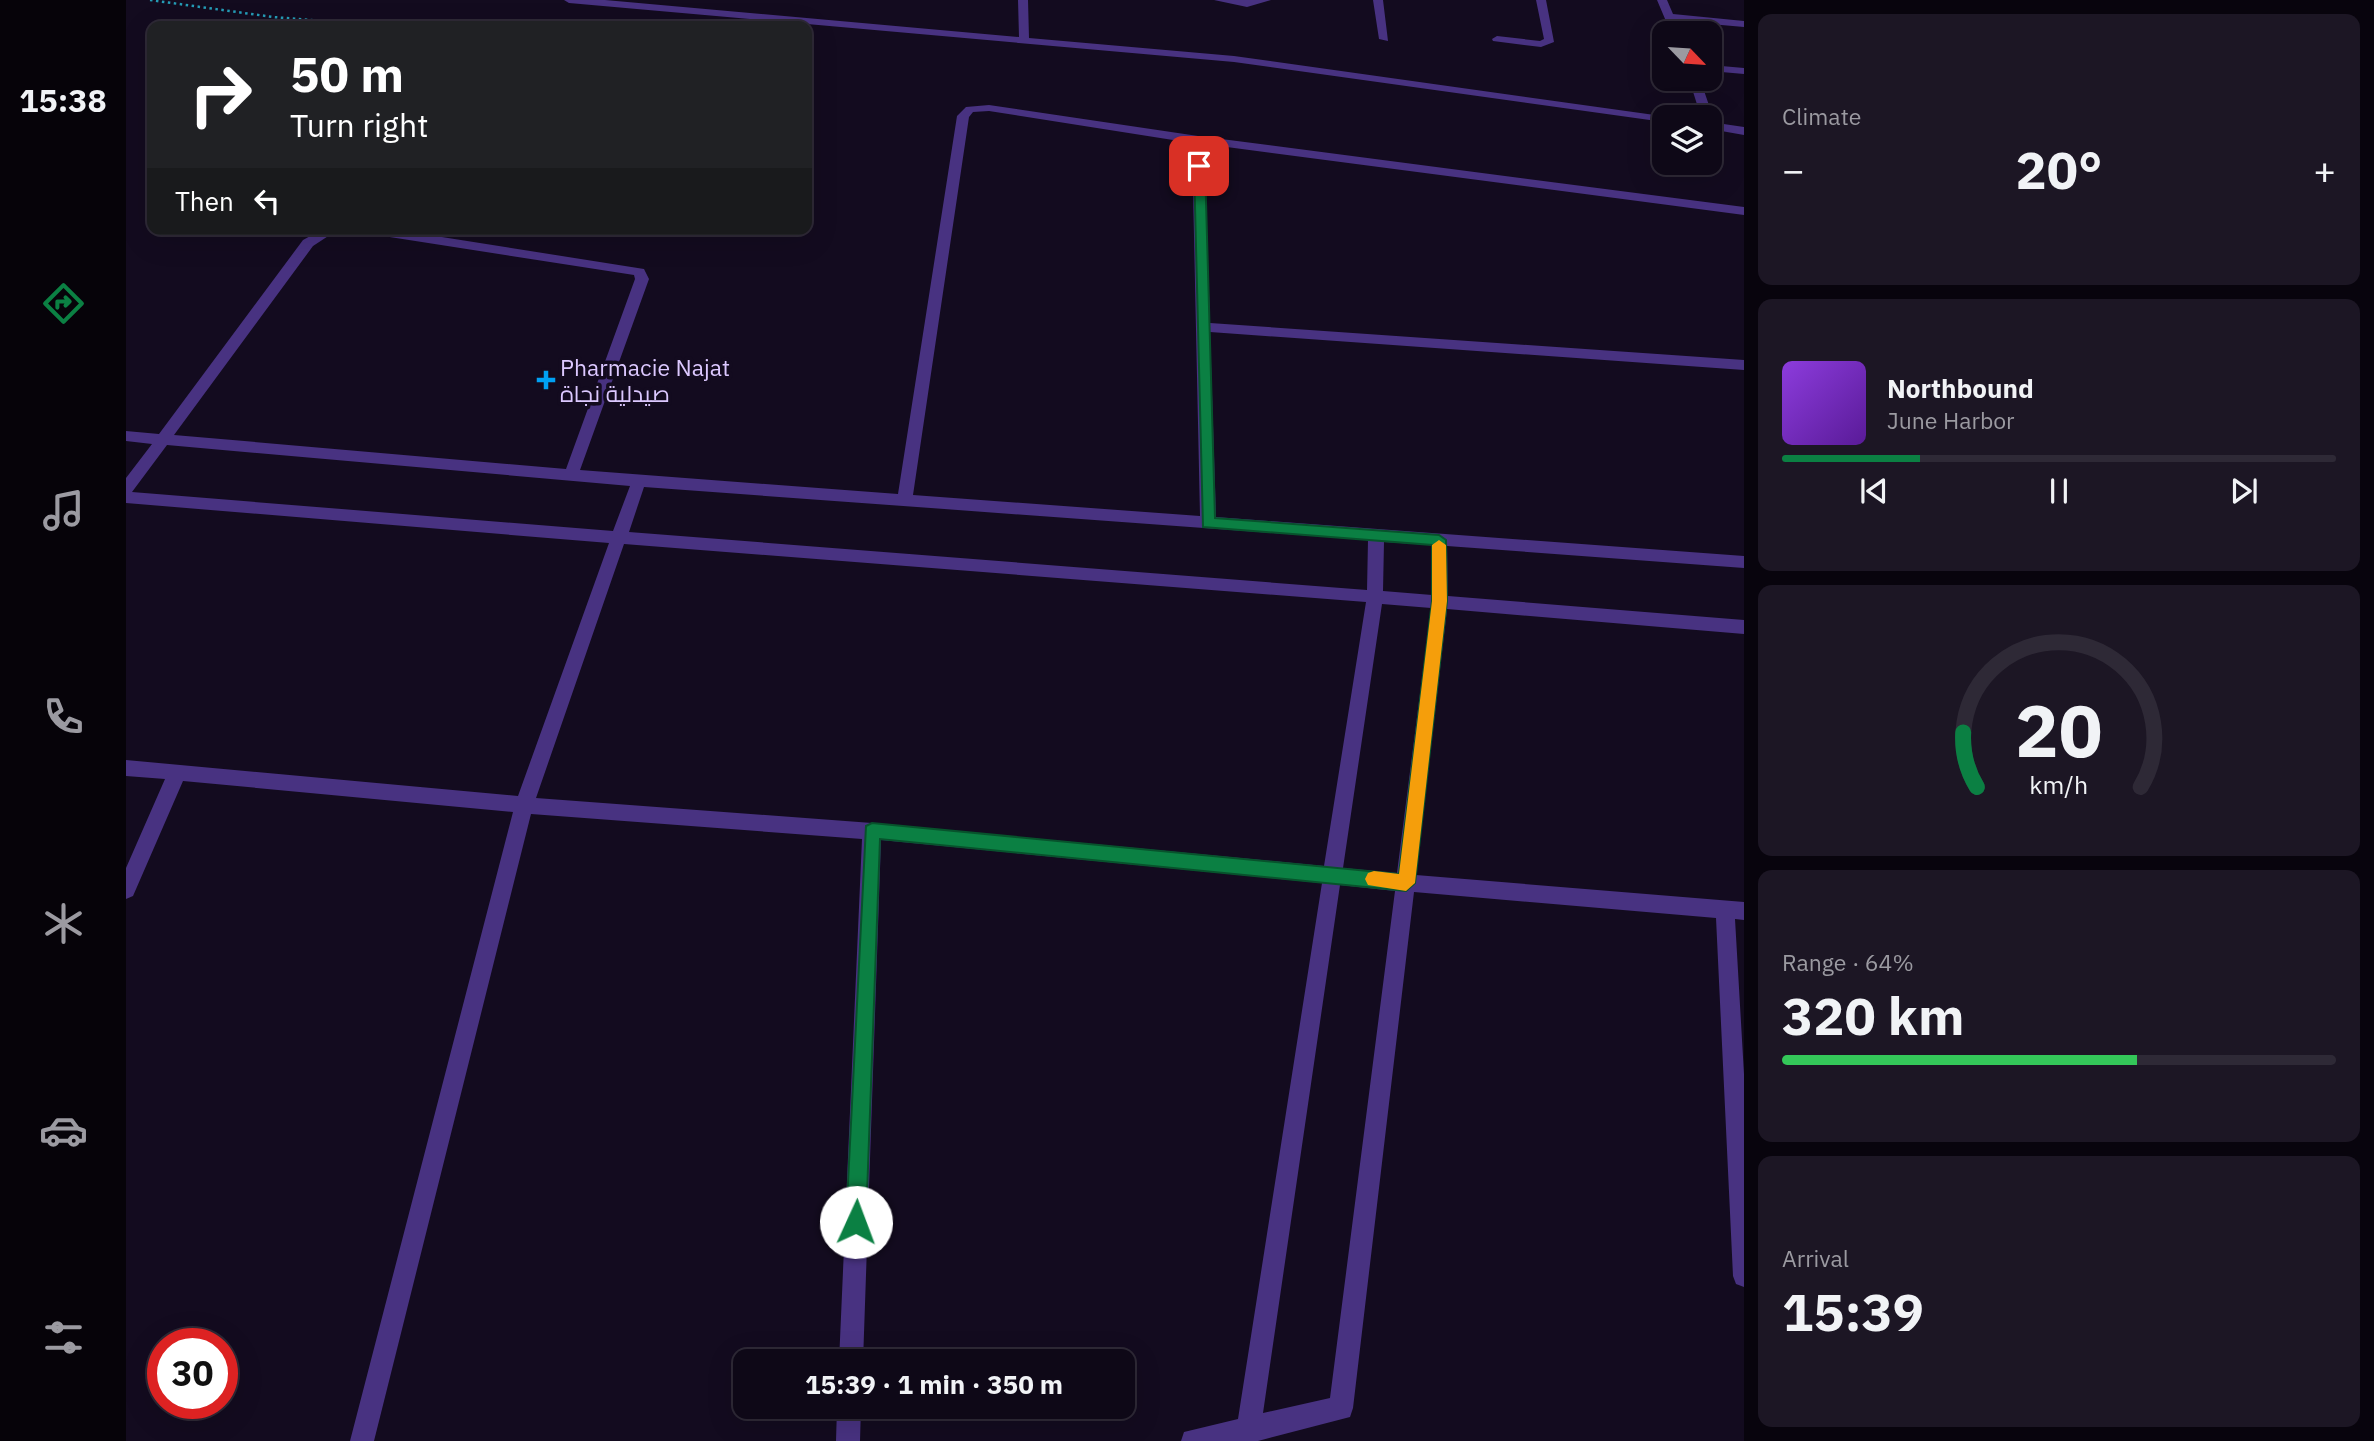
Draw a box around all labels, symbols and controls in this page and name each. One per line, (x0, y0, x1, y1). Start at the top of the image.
north arrow (1652, 21, 1722, 91)
map controls (1652, 21, 1722, 175)
text: 50 m (290, 42, 404, 105)
icon: right (175, 49, 266, 140)
text: 15:38 (19, 79, 107, 121)
text: Climate (1782, 101, 1861, 131)
text: Turn right (290, 104, 428, 146)
button: layers (1652, 105, 1722, 175)
pin (1169, 136, 1229, 196)
text: 20° (2016, 136, 2102, 203)
text: − (1782, 145, 1805, 194)
text: + (2313, 145, 2336, 194)
icon: arrive (1180, 147, 1218, 185)
icon: left (248, 182, 286, 220)
text: Then (175, 184, 234, 218)
icon: directions (39, 279, 88, 328)
place label: Pharmacie Najat صيدلية نجاة (560, 352, 730, 408)
text: Northbound (1887, 371, 2034, 405)
marker: Pharmacie Najat صيدلية نجاة (538, 372, 554, 388)
text: June Harbor (1887, 405, 2015, 435)
icon: previous (1855, 472, 1893, 510)
icon: pause (2040, 472, 2078, 510)
icon: next (2225, 472, 2263, 510)
icon: music (39, 486, 88, 535)
text: 20 (2015, 682, 2103, 777)
icon: phone (39, 692, 88, 741)
text: km/h (2030, 767, 2088, 800)
icon: climate (39, 899, 88, 948)
text: Range · 64% (1782, 947, 1914, 977)
text: 320 km (1782, 982, 1964, 1049)
icon: car (39, 1106, 88, 1155)
position arrow (819, 1185, 893, 1259)
text: Arrival (1782, 1243, 1849, 1273)
text: 15:39 (1782, 1278, 1924, 1345)
icon: filters (39, 1313, 88, 1362)
speed limit sign: 30 (147, 1328, 238, 1419)
text: 15:39 · 1 min · 350 m (805, 1367, 1063, 1401)

